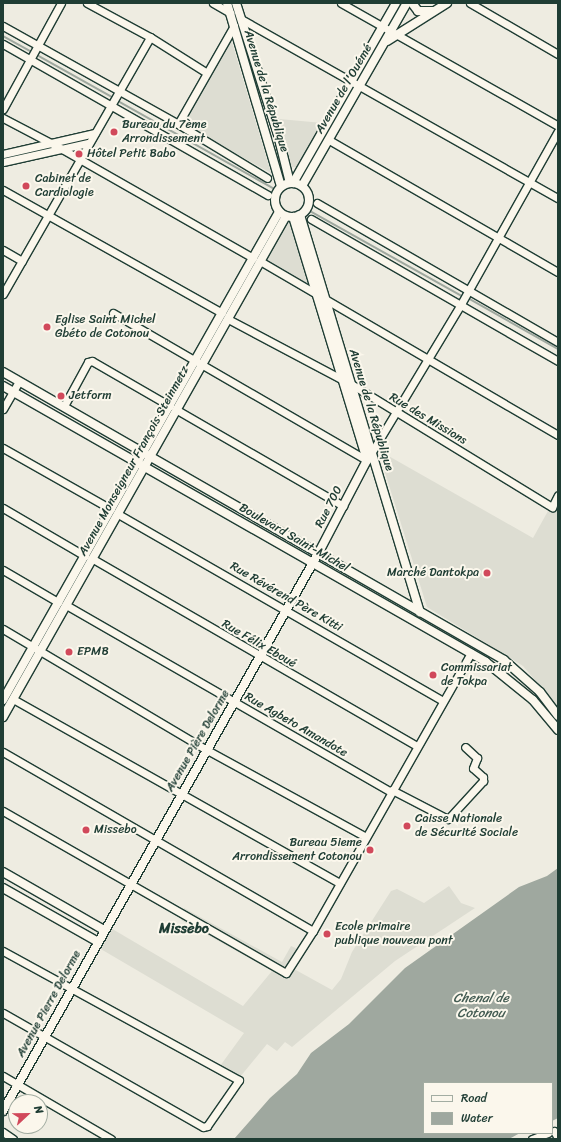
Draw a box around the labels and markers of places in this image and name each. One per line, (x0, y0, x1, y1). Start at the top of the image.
place label: Bureau du 7ème Arrondissement (122, 118, 207, 146)
marker: Bureau du 7ème Arrondissement (109, 127, 119, 137)
place label: Hôtel Petit Babo (87, 147, 176, 161)
marker: Hôtel Petit Babo (74, 149, 84, 159)
place label: Cabinet de Cardiologie (35, 172, 94, 200)
marker: Cabinet de Cardiologie (20, 180, 32, 192)
place label: Eglise Saint Michel Gbéto de Cotonou (55, 313, 155, 341)
marker: Eglise Saint Michel Gbéto de Cotonou (42, 322, 52, 332)
place label: Jetform (69, 389, 111, 403)
marker: Jetform (56, 391, 66, 401)
place label: Marché Dantokpa (387, 566, 479, 580)
marker: Marché Dantokpa (482, 568, 492, 578)
place label: EPMB (77, 645, 109, 659)
marker: EPMB (64, 647, 74, 657)
place label: Commissariat de Tokpa (441, 661, 512, 689)
marker: Commissariat de Tokpa (428, 670, 438, 680)
place label: Caisse Nationale de Sécurité Sociale (415, 812, 518, 840)
marker: Caisse Nationale de Sécurité Sociale (402, 821, 412, 831)
place label: Missebo (94, 823, 137, 837)
marker: Missebo (81, 825, 91, 835)
place label: Bureau 5ieme Arrondissement Cotonou (232, 836, 362, 864)
marker: Bureau 5ieme Arrondissement Cotonou (365, 845, 375, 855)
place label: Ecole primaire publique nouveau pont (335, 920, 452, 948)
marker: Ecole primaire publique nouveau pont (322, 929, 332, 939)

